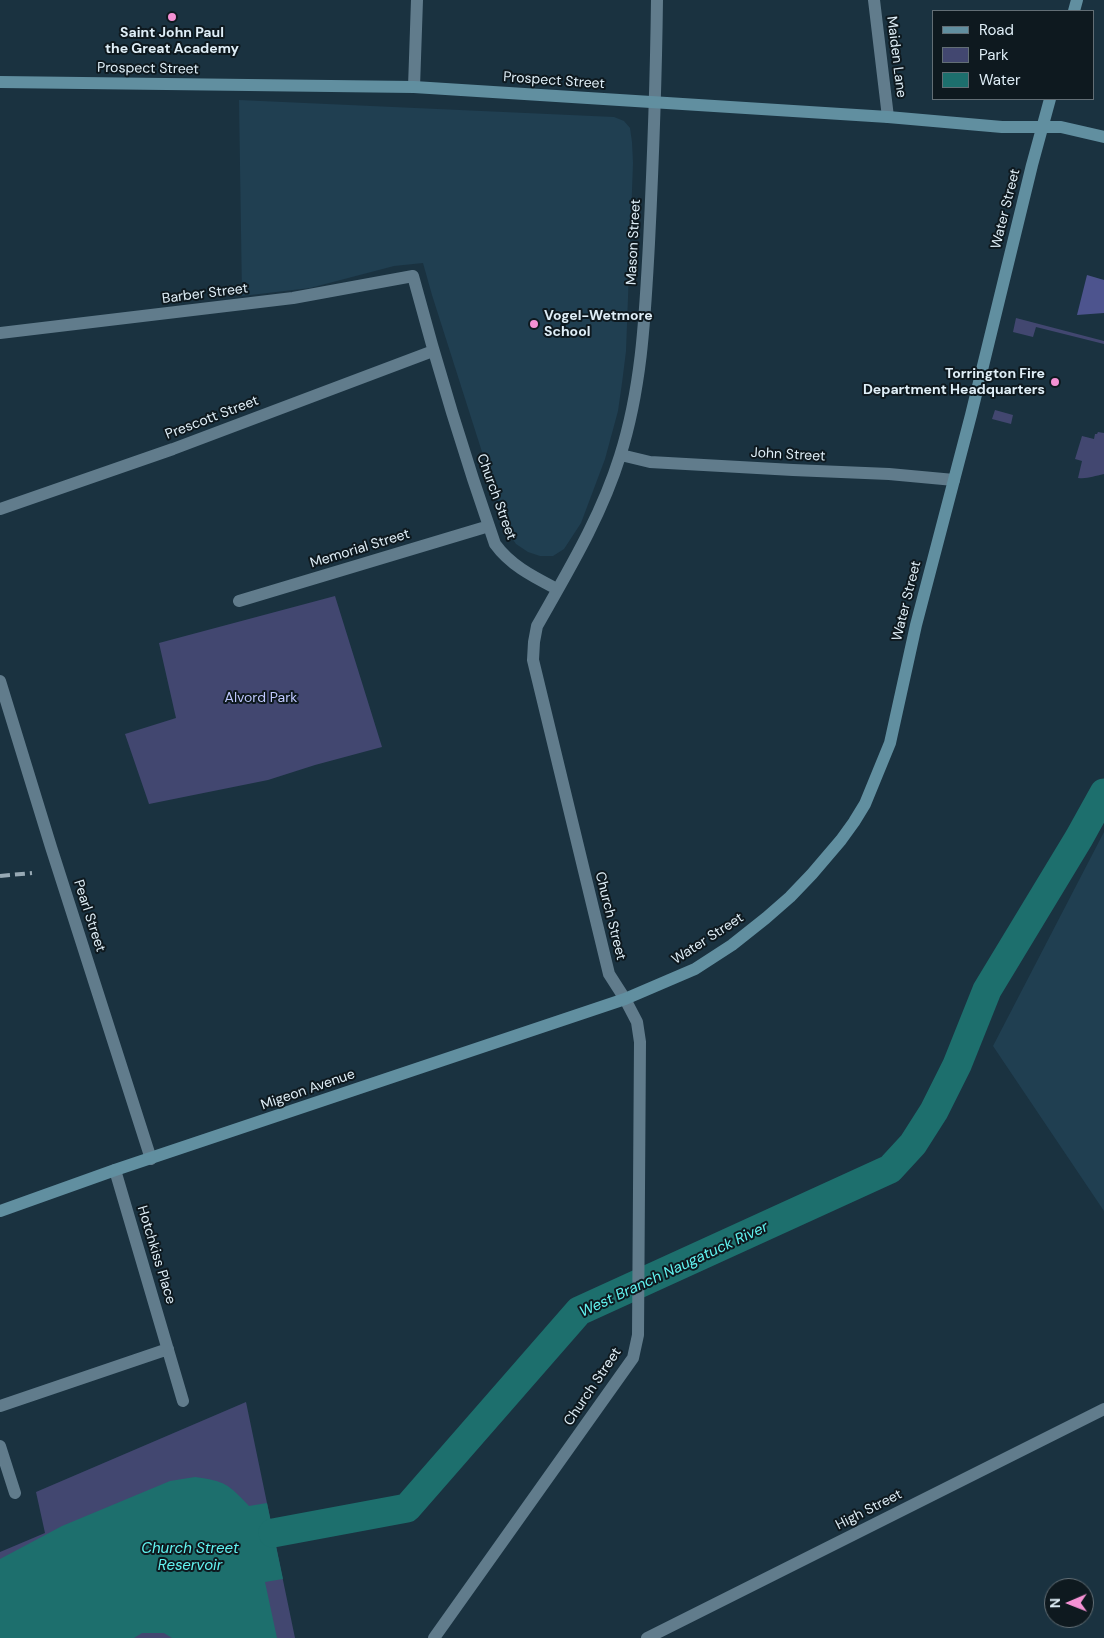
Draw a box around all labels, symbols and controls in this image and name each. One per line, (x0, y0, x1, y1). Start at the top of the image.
legend (932, 10, 1094, 100)
marker: Saint John Paul the Great Academy (166, 11, 178, 23)
street label: Maiden Lane (883, 15, 909, 99)
text: Road (979, 20, 1014, 40)
place label: Saint John Paul the Great Academy (105, 25, 239, 58)
text: Park (979, 45, 1009, 65)
street label: Prospect Street (97, 60, 199, 78)
street label: Prospect Street (503, 69, 605, 93)
text: Water (979, 70, 1020, 90)
street label: Water Street (988, 167, 1024, 251)
street label: Mason Street (623, 199, 645, 285)
street label: Barber Street (161, 280, 249, 308)
place label: Vogel-Wetmore School (544, 308, 653, 341)
marker: Vogel-Wetmore School (528, 318, 540, 330)
place label: Torrington Fire Department Headquarters (863, 366, 1045, 398)
marker: Torrington Fire Department Headquarters (1049, 376, 1061, 388)
street label: Prescott Street (163, 393, 261, 443)
street label: John Street (750, 445, 826, 465)
street label: Church Street (473, 452, 519, 542)
street label: Memorial Street (308, 526, 412, 572)
street label: Water Street (889, 559, 925, 643)
park label: Alvord Park (225, 690, 297, 706)
street label: Church Street (591, 870, 629, 962)
street label: Pearl Street (69, 878, 109, 954)
street label: Water Street (669, 910, 747, 968)
street label: Migeon Avenue (259, 1066, 357, 1114)
street label: Hotchkiss Place (133, 1204, 179, 1306)
water label: West Branch Naugatuck River (577, 1218, 771, 1322)
street label: Church Street (561, 1345, 625, 1429)
street label: High Street (833, 1486, 905, 1534)
water label: Church Street Reservoir (141, 1540, 239, 1575)
north arrow (1044, 1578, 1094, 1628)
text: N (1046, 1598, 1064, 1609)

